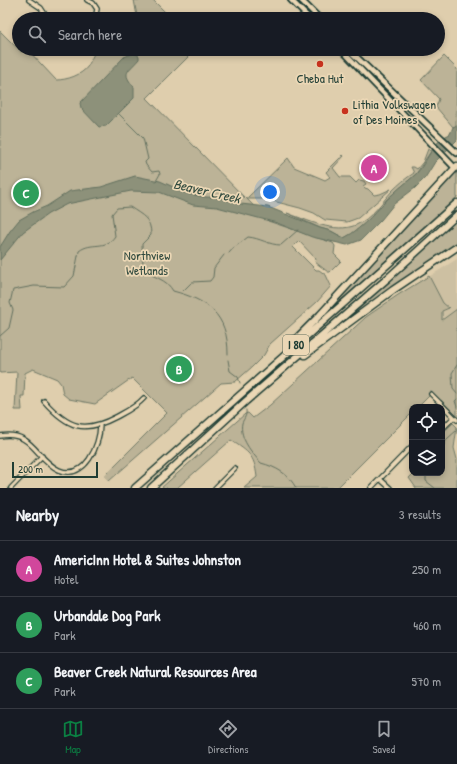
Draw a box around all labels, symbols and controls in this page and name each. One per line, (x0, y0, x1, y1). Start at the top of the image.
search box (12, 12, 445, 56)
icon: search (26, 23, 48, 45)
text: Search here (58, 24, 122, 45)
marker: Cheba Hut (315, 59, 325, 69)
place label: Cheba Hut (297, 69, 344, 87)
place label: Lithia Volkswagen of Des Moines (353, 95, 436, 128)
marker: Lithia Volkswagen of Des Moines (340, 106, 350, 116)
pin: A (361, 153, 387, 183)
water label: Beaver Creek (172, 174, 244, 208)
pin: C (13, 178, 39, 208)
your location (260, 182, 280, 202)
park label: Northview Wetlands (124, 246, 170, 279)
road number: I 80 (283, 335, 309, 355)
pin: B (166, 354, 192, 384)
map controls (409, 404, 445, 476)
button: locate (409, 404, 445, 440)
button: layers (409, 440, 445, 476)
scale bar (12, 460, 98, 479)
text: 200 m (18, 462, 43, 476)
text: Nearby (16, 503, 59, 526)
text: 3 results (399, 505, 441, 523)
text: AmericInn Hotel & Suites Johnston (54, 549, 241, 570)
text: A (26, 560, 32, 578)
text: 250 m (412, 560, 441, 578)
text: Hotel (54, 570, 78, 588)
text: Urbandale Dog Park (54, 605, 160, 626)
text: B (26, 616, 32, 634)
text: 460 m (413, 616, 441, 634)
text: Park (54, 626, 76, 644)
text: Beaver Creek Natural Resources Area (54, 661, 257, 682)
text: C (25, 672, 33, 690)
text: 570 m (411, 672, 441, 690)
text: Park (54, 682, 76, 700)
tab: Map (62, 718, 84, 756)
tab: Directions (208, 718, 249, 756)
tab: Saved (373, 718, 395, 756)

